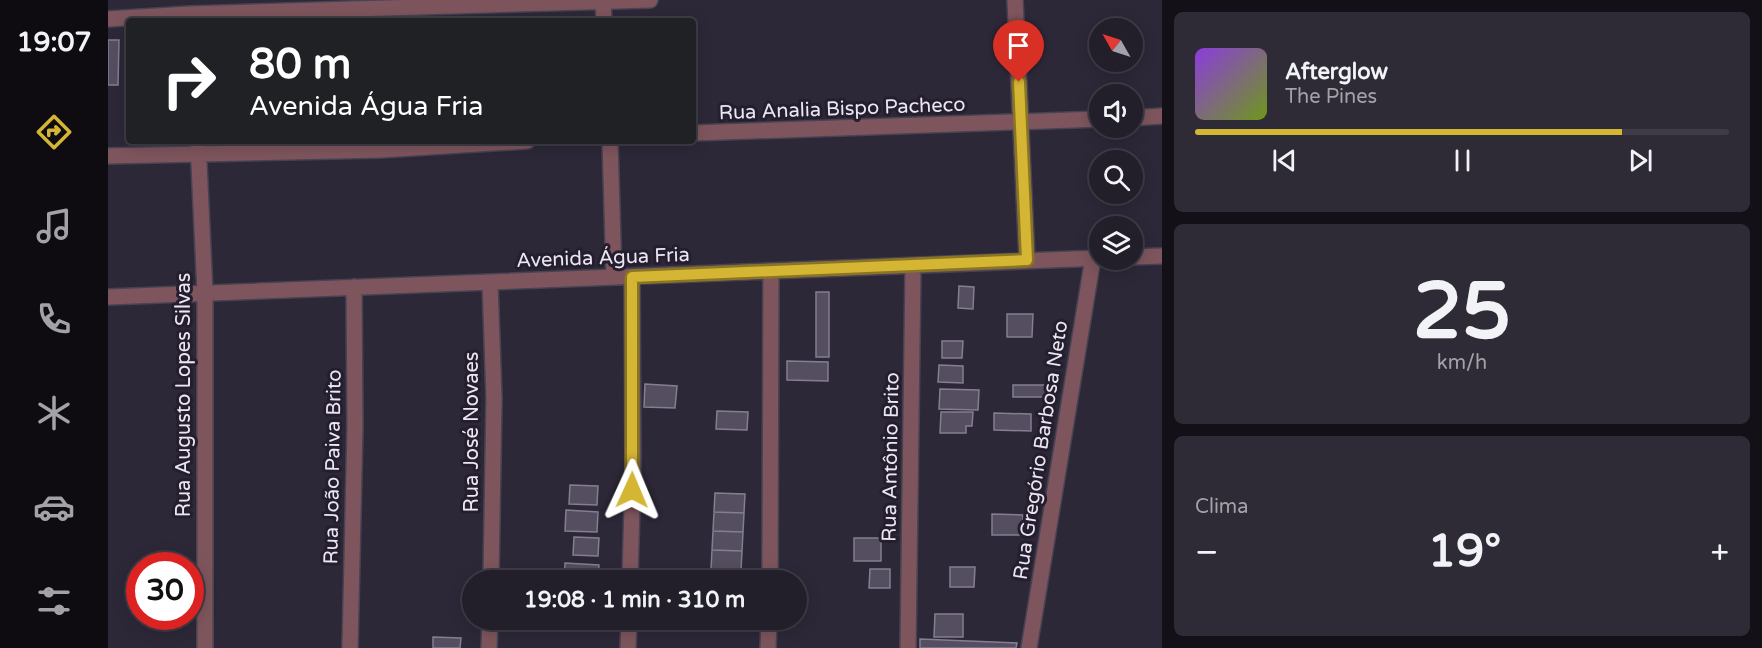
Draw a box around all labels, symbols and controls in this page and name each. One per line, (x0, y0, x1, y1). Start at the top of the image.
north arrow (1089, 18, 1143, 72)
map controls (1089, 18, 1143, 270)
pin (993, 20, 1044, 82)
text: 19:07 (17, 26, 91, 59)
icon: arrive (1002, 29, 1035, 62)
text: 80 m (249, 39, 351, 90)
icon: right (150, 42, 228, 120)
text: Afterglow (1285, 59, 1388, 85)
button: sound (1089, 84, 1143, 138)
text: The Pines (1285, 85, 1377, 109)
text: Avenida Água Fria (249, 90, 483, 123)
street label: Rua Analia Bispo Pacheco (718, 93, 966, 125)
icon: directions (33, 111, 75, 153)
icon: previous (1268, 144, 1301, 177)
icon: pause (1446, 144, 1479, 177)
icon: next (1624, 144, 1657, 177)
button: search (1089, 150, 1143, 204)
icon: music (33, 205, 75, 247)
button: layers (1089, 216, 1143, 270)
street label: Avenida Água Fria (516, 242, 690, 273)
text: 25 (1413, 265, 1511, 359)
street label: Rua Augusto Lopes Silvas (172, 273, 196, 517)
icon: phone (33, 298, 75, 340)
street label: Rua Gregório Barbosa Neto (1009, 319, 1073, 581)
text: km/h (1437, 351, 1487, 375)
street label: Rua José Novaes (460, 352, 484, 512)
street label: Rua João Paiva Brito (319, 369, 347, 565)
street label: Rua Antônio Brito (878, 372, 904, 542)
icon: climate (33, 392, 75, 434)
position arrow (600, 458, 664, 522)
icon: car (33, 486, 75, 528)
text: Clima (1195, 495, 1248, 519)
text: 19° (1428, 525, 1501, 579)
text: − (1195, 533, 1219, 572)
text: + (1710, 533, 1729, 572)
speed limit sign: 30 (126, 552, 204, 630)
icon: filters (33, 580, 75, 622)
text: 19:08 · 1 min · 310 m (524, 587, 745, 613)

